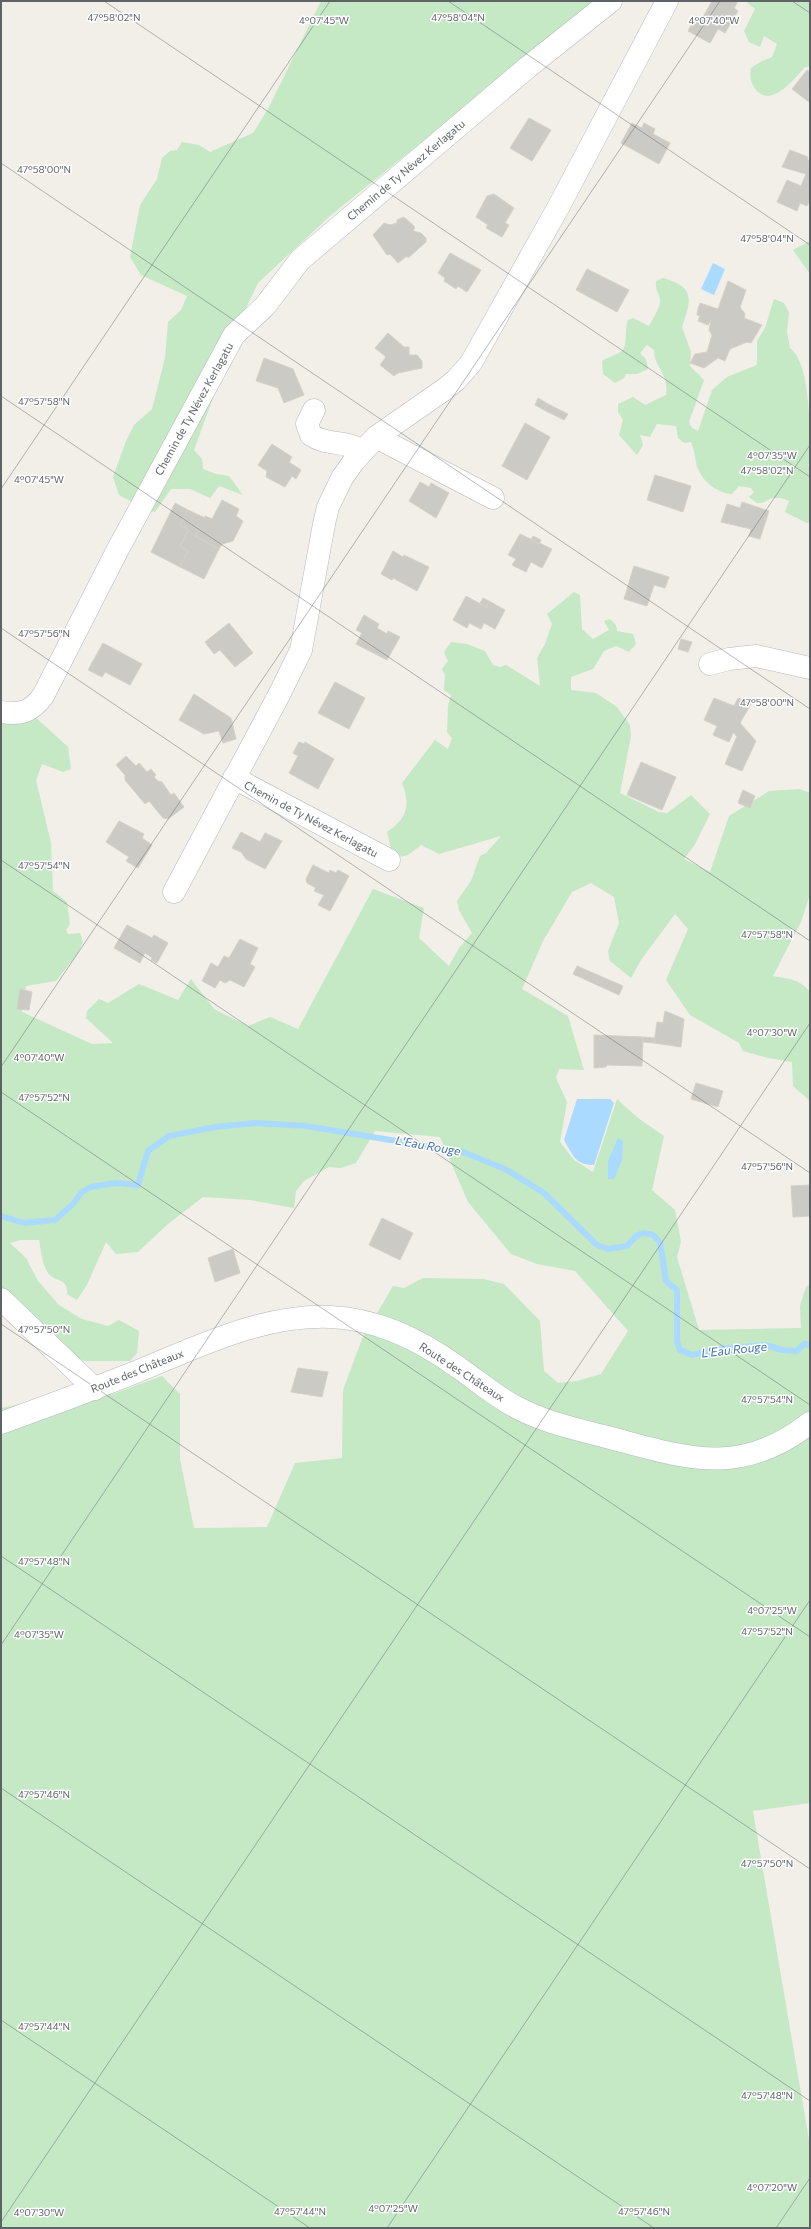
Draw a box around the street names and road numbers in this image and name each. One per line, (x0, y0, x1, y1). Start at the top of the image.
street label: Chemin de Ty Névez Kerlagatu (344, 117, 467, 223)
street label: Chemin de Ty Névez Kerlagatu (152, 340, 236, 477)
street label: Chemin de Ty Névez Kerlagatu (242, 778, 380, 859)
street label: Route des Châteaux (417, 1339, 507, 1404)
street label: Route des Châteaux (89, 1346, 185, 1395)

